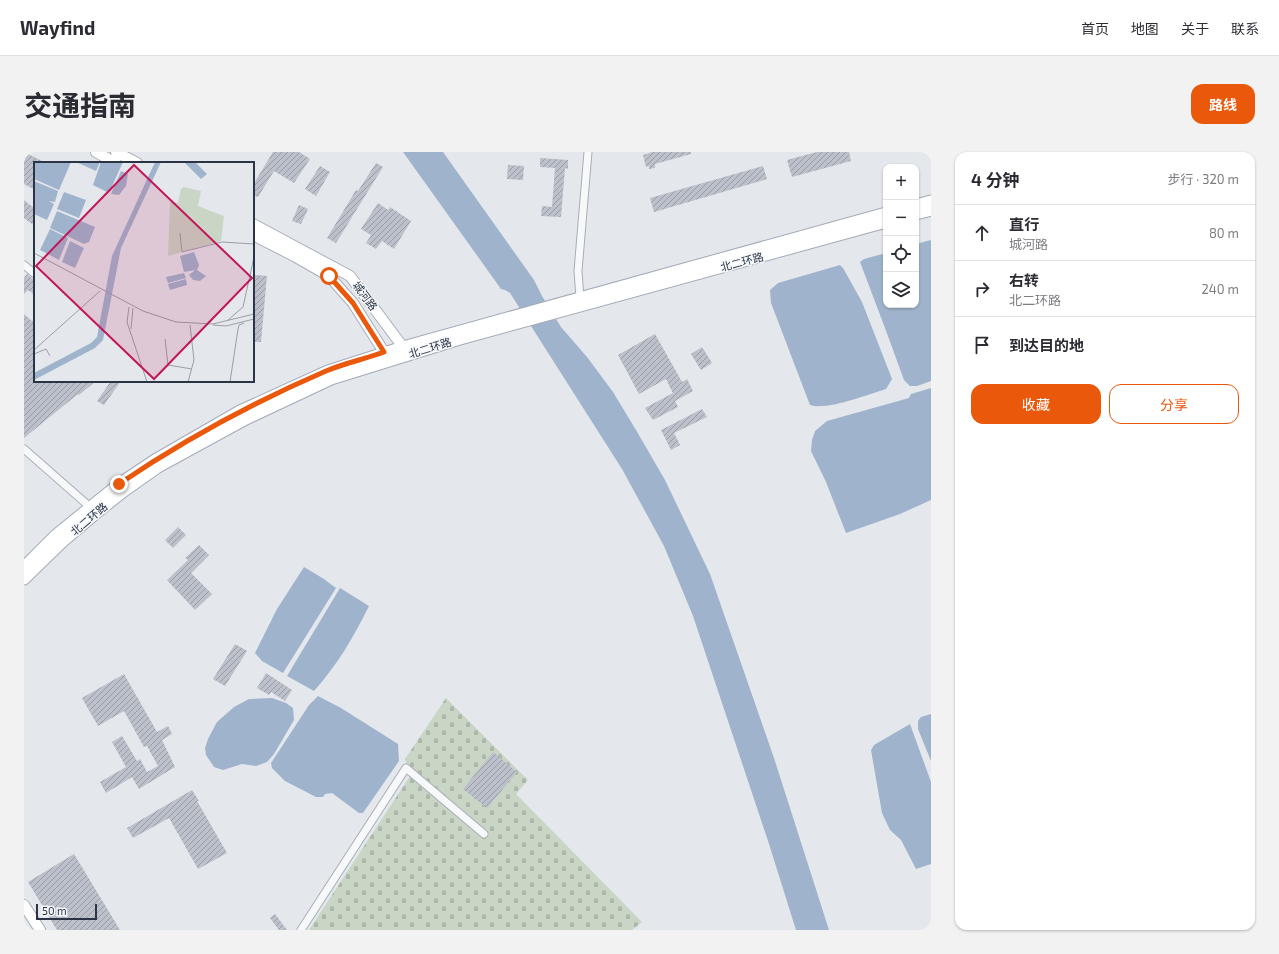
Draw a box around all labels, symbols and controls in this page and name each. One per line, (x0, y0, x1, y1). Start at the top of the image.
text: Wayfind (20, 16, 95, 39)
text: 首页 (1081, 20, 1109, 37)
text: 地图 (1131, 20, 1159, 37)
text: 关于 (1181, 20, 1209, 37)
text: 联系 (1231, 20, 1259, 37)
button: 路线 (1191, 84, 1255, 124)
text: 交通指南 (24, 88, 136, 122)
inset map (34, 162, 254, 382)
map controls (883, 164, 919, 308)
button: + (883, 164, 919, 200)
text: 4 分钟 (971, 169, 1020, 189)
text: 步行 · 320 m (1167, 171, 1239, 187)
button: − (883, 200, 919, 236)
text: 直行 (1009, 215, 1039, 233)
icon: ahead (971, 222, 993, 244)
text: 80 m (1209, 225, 1239, 241)
button: locate (883, 236, 919, 272)
text: 城河路 (1009, 236, 1048, 252)
street label: 北二环路 (719, 250, 765, 273)
route start (320, 267, 338, 285)
text: 右转 (1009, 271, 1039, 289)
button: layers (883, 272, 919, 308)
icon: right (971, 278, 993, 300)
street label: 城河路 (350, 279, 381, 313)
text: 240 m (1202, 281, 1239, 297)
text: 北二环路 (1009, 292, 1061, 308)
icon: arrive (971, 334, 993, 356)
street label: 北二环路 (407, 335, 453, 360)
text: 到达目的地 (1009, 336, 1084, 354)
button: 收藏 (971, 384, 1101, 424)
button: 分享 (1109, 384, 1239, 424)
route end (110, 475, 128, 493)
street label: 北二环路 (68, 499, 110, 538)
scale bar (36, 902, 97, 921)
text: 50 m (42, 904, 67, 917)

